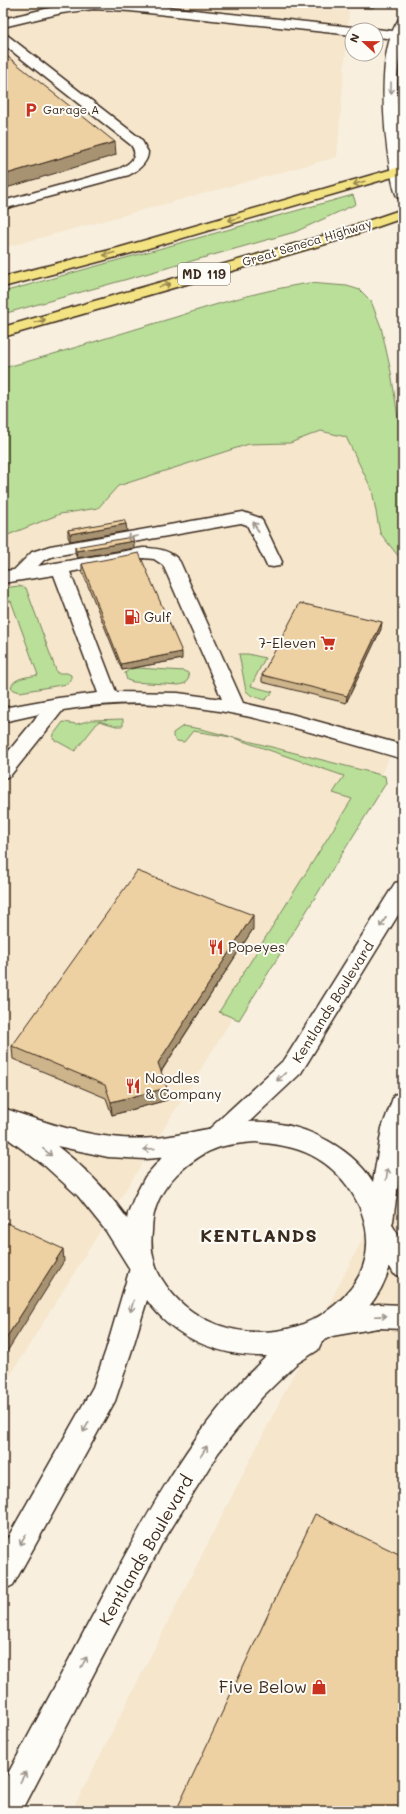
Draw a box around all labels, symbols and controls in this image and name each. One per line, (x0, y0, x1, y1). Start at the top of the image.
north arrow (344, 22, 384, 62)
text: N (346, 31, 363, 45)
one-way arrow (387, 81, 395, 94)
parking icon: Garage A (22, 101, 40, 119)
place label: Garage A (43, 101, 99, 117)
one-way arrow (353, 180, 366, 187)
street label: Great Seneca Highway (240, 215, 373, 269)
one-way arrow (228, 216, 241, 223)
one-way arrow (103, 251, 116, 259)
road number: MD 119 (178, 263, 230, 285)
one-way arrow (159, 281, 172, 288)
one-way arrow (34, 317, 47, 324)
one-way arrow (251, 521, 259, 533)
one-way arrow (126, 533, 139, 541)
place label: Gulf (144, 607, 172, 626)
fuel station icon: Gulf (123, 608, 141, 626)
place label: 7-Eleven (258, 633, 316, 652)
supermarket icon: 7-Eleven (319, 634, 337, 652)
one-way arrow (378, 916, 386, 928)
place label: Popeyes (228, 937, 285, 956)
street label: Kentlands Boulevard (287, 937, 378, 1066)
restaurant icon: Popeyes (207, 938, 225, 956)
place label: Noodles & Company (145, 1068, 221, 1103)
one-way arrow (276, 1072, 286, 1082)
restaurant icon: Noodles & Company (124, 1077, 142, 1095)
one-way arrow (143, 1145, 156, 1152)
one-way arrow (41, 1148, 52, 1157)
one-way arrow (383, 1168, 391, 1181)
district label: KENTLANDS (200, 1223, 318, 1247)
one-way arrow (128, 1299, 135, 1312)
one-way arrow (374, 1313, 387, 1320)
one-way arrow (82, 1421, 90, 1433)
one-way arrow (200, 1445, 208, 1457)
street label: Kentlands Boulevard (93, 1470, 197, 1629)
one-way arrow (18, 1534, 26, 1546)
one-way arrow (81, 1656, 88, 1668)
place label: Five Below (219, 1675, 307, 1697)
shop icon: Five Below (310, 1678, 328, 1696)
one-way arrow (20, 1771, 28, 1783)

